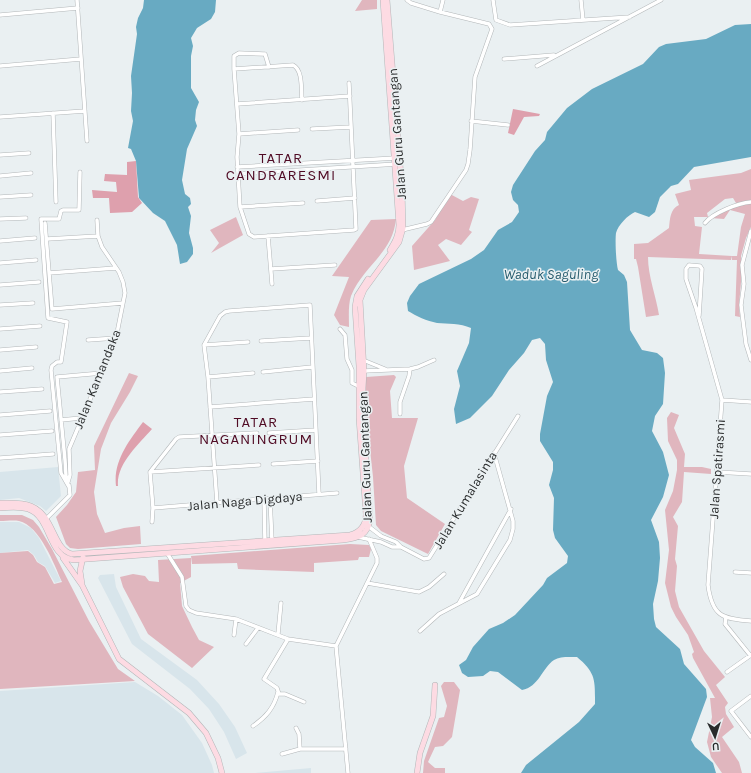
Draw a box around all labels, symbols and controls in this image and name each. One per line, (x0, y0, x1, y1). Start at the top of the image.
street label: Jalan Guru Gantangan (385, 68, 409, 200)
district label: TATAR CANDRARESMI (226, 149, 336, 184)
water label: Waduk Saguling (504, 266, 599, 283)
street label: Jalan Kamandaka (70, 327, 124, 431)
street label: Jalan Guru Gantangan (355, 391, 375, 523)
district label: TATAR NAGANINGRUM (199, 413, 313, 448)
street label: Jalan Spatirasmi (706, 418, 728, 520)
street label: Jalan Kumalasinta (430, 449, 500, 551)
street label: Jalan Naga Digdaya (187, 488, 303, 514)
north arrow (695, 717, 735, 757)
text: U (711, 740, 720, 753)

